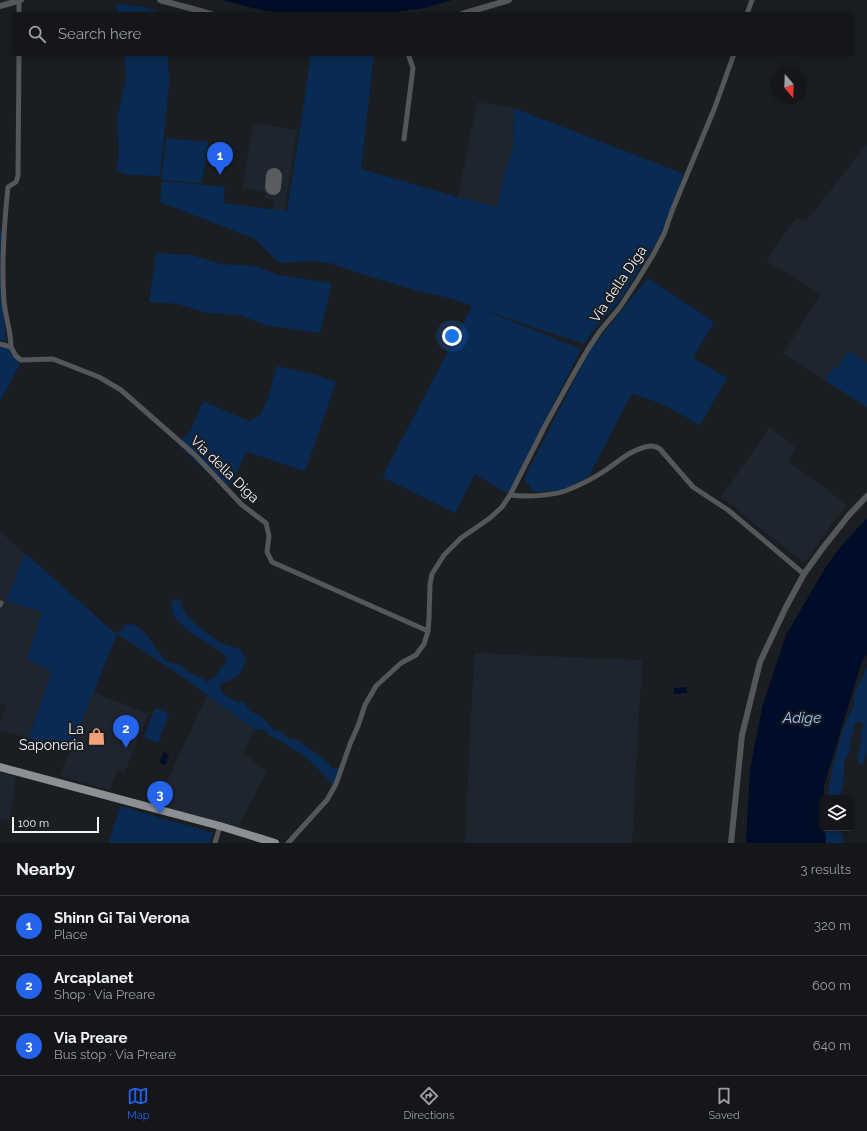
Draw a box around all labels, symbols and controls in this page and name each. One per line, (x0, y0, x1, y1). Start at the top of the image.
search box (12, 12, 855, 56)
icon: search (26, 23, 48, 45)
text: Search here (58, 25, 141, 43)
north arrow (771, 68, 807, 104)
pin: 1 (207, 142, 233, 175)
street label: Via della Diga (587, 243, 649, 325)
your location (442, 326, 462, 346)
street label: Via della Diga (187, 432, 263, 506)
water label: Adige (782, 709, 821, 727)
pin: 2 (113, 715, 139, 748)
place label: La Saponeria (19, 721, 84, 753)
shop icon: La Saponeria (87, 727, 107, 747)
pin: 3 (147, 781, 173, 814)
map controls (819, 795, 855, 831)
button: layers (819, 795, 855, 831)
scale bar (12, 815, 99, 834)
text: 100 m (18, 817, 49, 830)
text: Nearby (16, 859, 75, 879)
text: 3 results (801, 862, 851, 877)
text: Shinn Gi Tai Verona (54, 909, 190, 927)
text: 1 (26, 918, 32, 933)
text: 320 m (814, 918, 851, 933)
text: Place (54, 927, 87, 942)
text: Arcaplanet (54, 969, 133, 987)
text: 2 (25, 978, 33, 993)
text: 600 m (812, 978, 851, 993)
text: Shop · Via Preare (54, 987, 155, 1002)
text: Via Preare (54, 1029, 128, 1047)
text: 3 (25, 1038, 33, 1053)
text: 640 m (813, 1038, 851, 1053)
text: Bus stop · Via Preare (54, 1047, 176, 1062)
tab: Map (127, 1085, 149, 1122)
tab: Directions (404, 1085, 454, 1122)
tab: Saved (708, 1085, 740, 1122)

